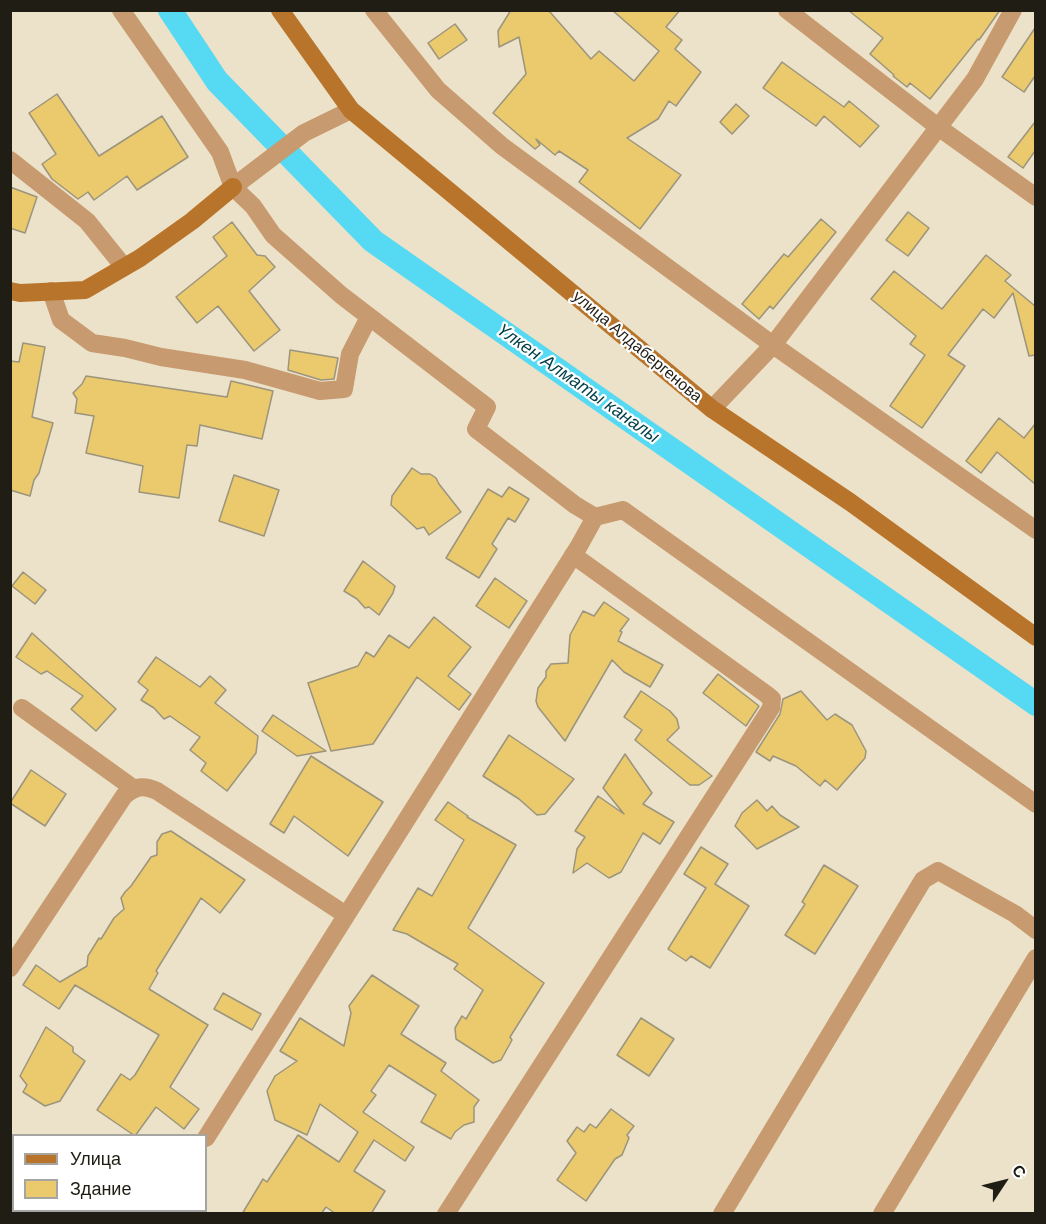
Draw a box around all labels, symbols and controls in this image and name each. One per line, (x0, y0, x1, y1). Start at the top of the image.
street label: улица Алдабергенова (568, 287, 706, 407)
water label: Үлкен Алматы каналы (493, 320, 663, 448)
legend (12, 1134, 207, 1212)
text: Улица (70, 1149, 121, 1169)
north arrow (974, 1152, 1034, 1212)
text: С (1009, 1162, 1029, 1181)
text: Здание (70, 1179, 131, 1199)

